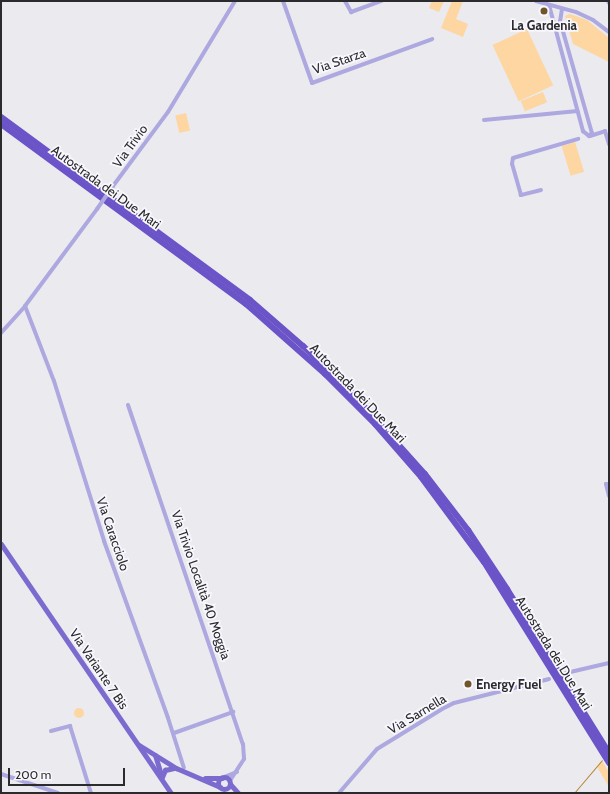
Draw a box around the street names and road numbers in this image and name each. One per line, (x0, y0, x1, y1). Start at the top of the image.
street label: Via Starza (311, 45, 367, 77)
street label: Via Trivio (109, 121, 151, 171)
street label: Autostrada dei Due Mari (48, 142, 164, 232)
street label: Autostrada dei Due Mari (307, 340, 409, 446)
street label: Via Caracciolo (93, 495, 133, 573)
street label: Via Trivio Località 40 Moggia (168, 508, 234, 662)
street label: Autostrada dei Due Mari (513, 593, 595, 713)
street label: Via Variante 7 Bis (66, 626, 132, 712)
street label: Via Sarnella (385, 691, 449, 737)

